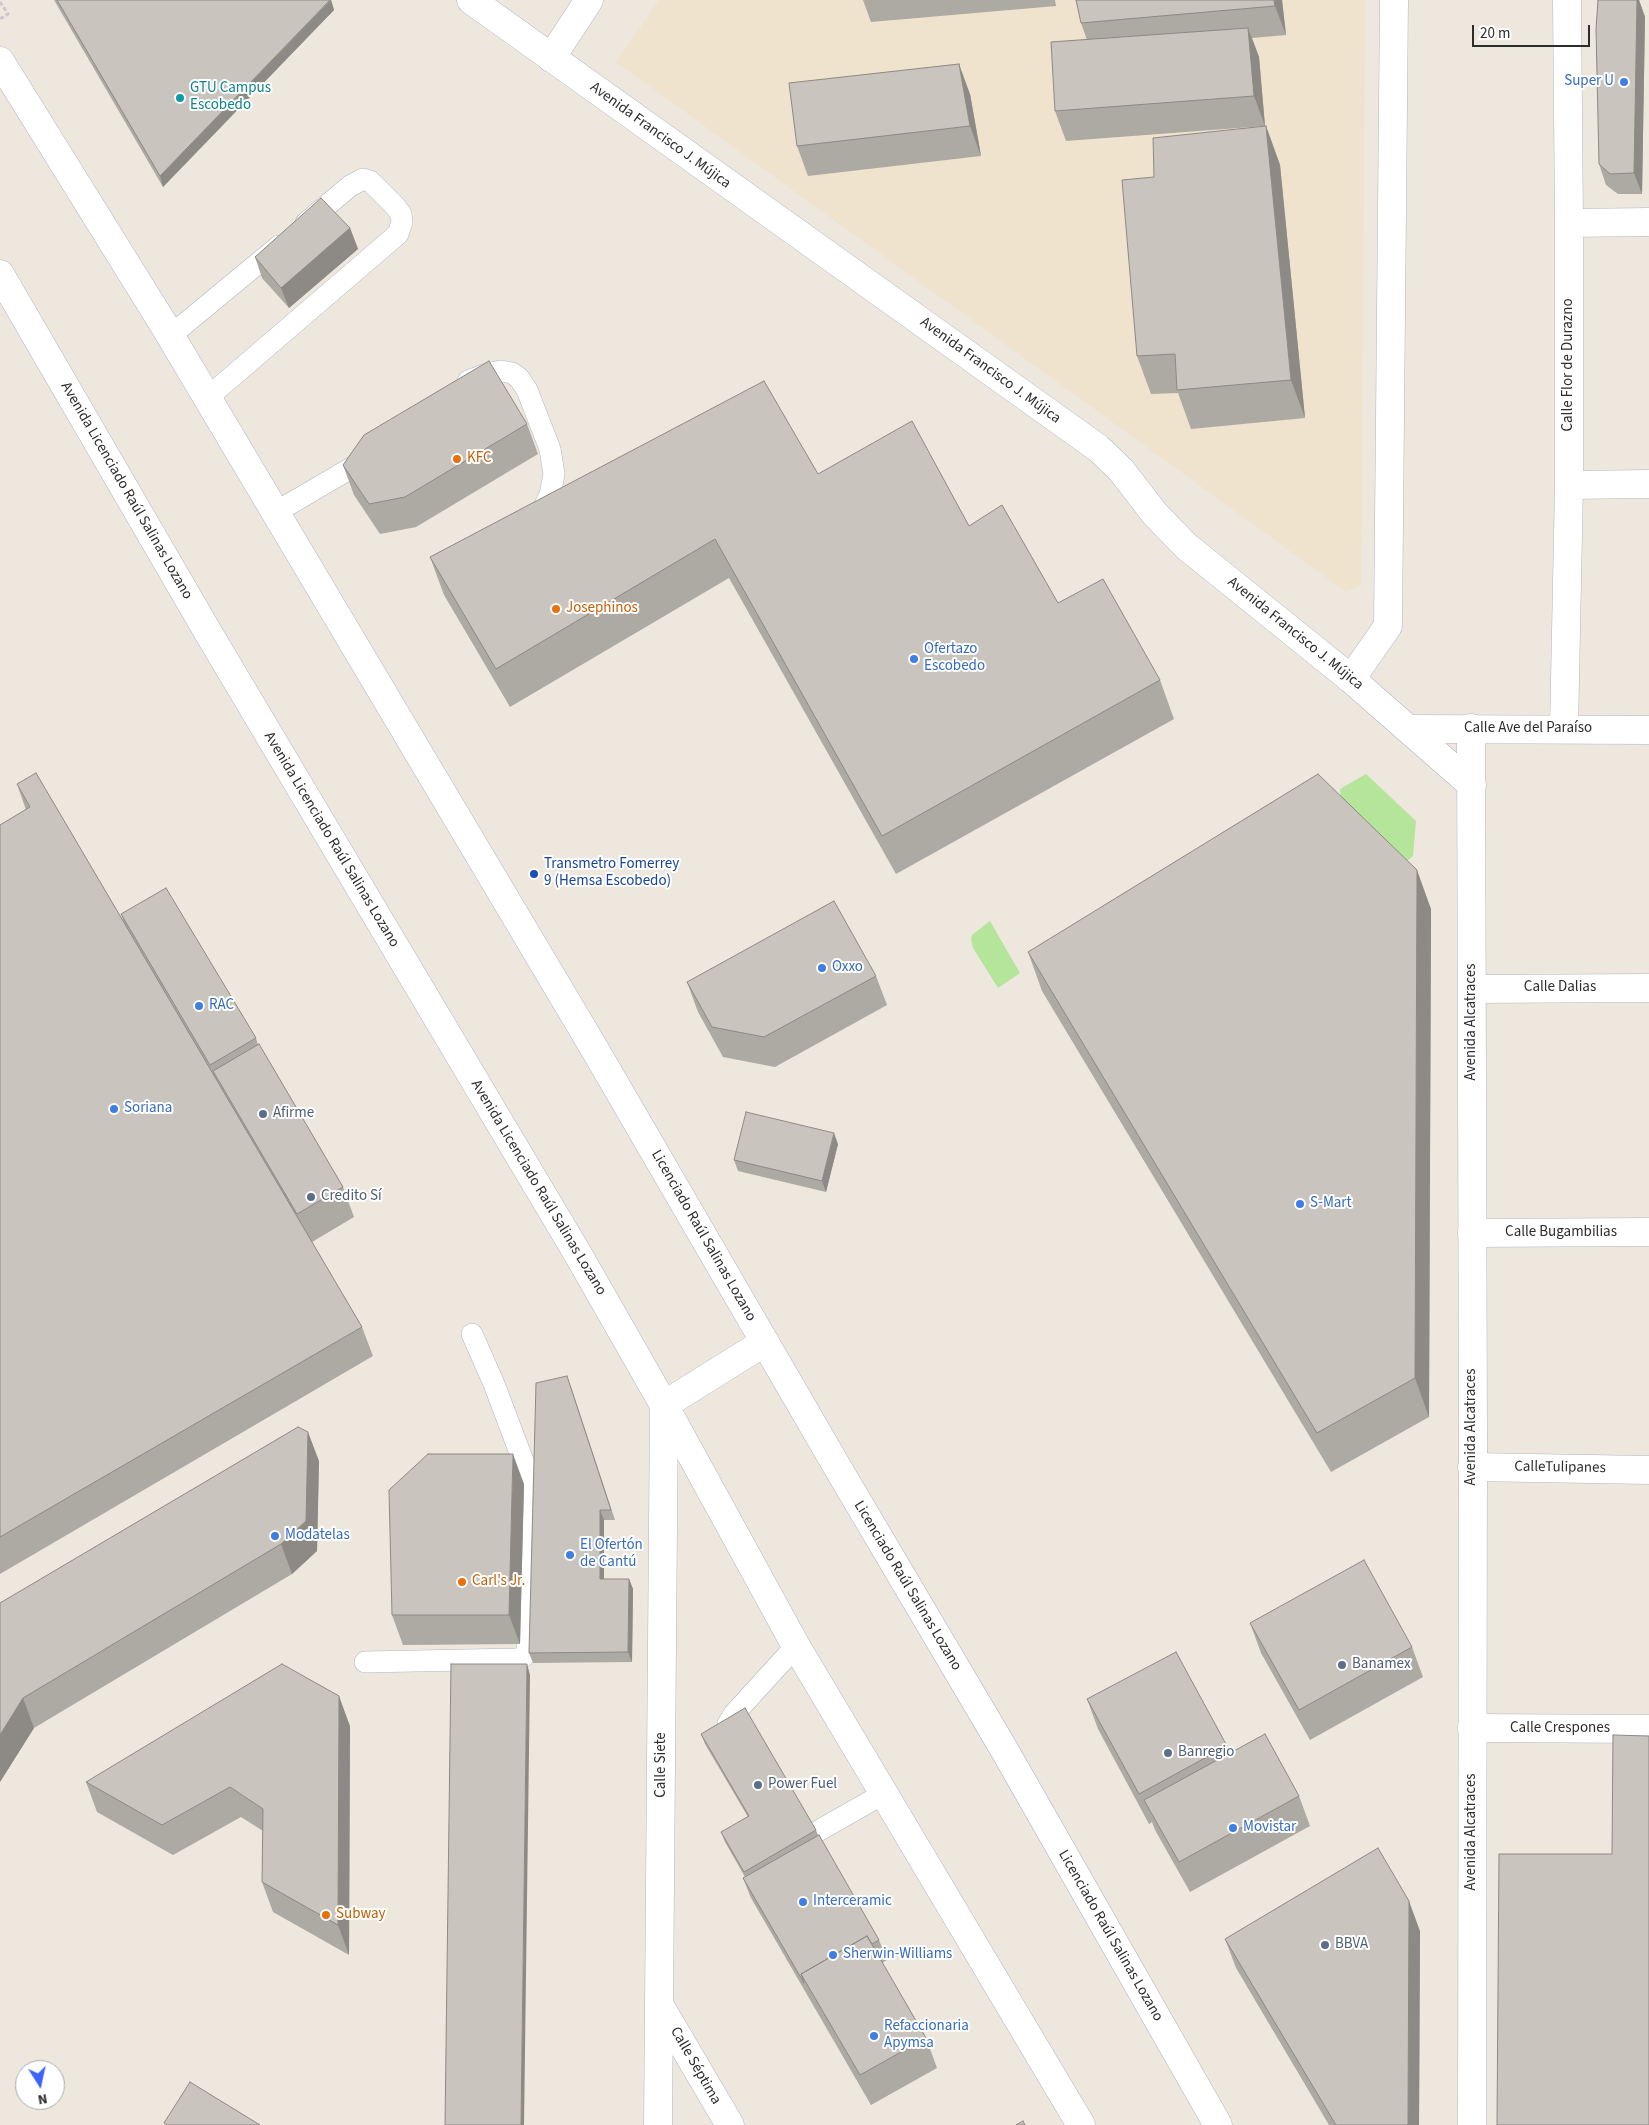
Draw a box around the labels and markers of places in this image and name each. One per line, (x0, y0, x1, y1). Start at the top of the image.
place label: Super U (1564, 73, 1614, 91)
marker: Super U (1618, 76, 1630, 88)
place label: GTU Campus Escobedo (190, 80, 271, 115)
marker: GTU Campus Escobedo (174, 92, 186, 104)
place label: KFC (467, 450, 492, 468)
marker: KFC (451, 453, 463, 465)
place label: Josephinos (566, 600, 638, 618)
marker: Josephinos (550, 603, 562, 615)
place label: Ofertazo Escobedo (924, 641, 985, 676)
marker: Ofertazo Escobedo (908, 653, 920, 665)
place label: Transmetro Fomerrey 9 (Hemsa Escobedo) (544, 856, 679, 891)
marker: Transmetro Fomerrey 9 (Hemsa Escobedo) (528, 868, 540, 880)
place label: Oxxo (832, 959, 863, 977)
marker: Oxxo (816, 962, 828, 974)
place label: RAC (209, 997, 234, 1015)
marker: RAC (193, 1000, 205, 1012)
place label: Soriana (124, 1100, 172, 1118)
marker: Soriana (108, 1103, 120, 1115)
place label: Afirme (273, 1105, 314, 1123)
marker: Afirme (257, 1108, 269, 1120)
place label: Credito Sí (321, 1188, 382, 1206)
marker: Credito Sí (305, 1191, 317, 1203)
place label: S-Mart (1310, 1195, 1352, 1213)
marker: S-Mart (1294, 1198, 1306, 1210)
place label: Modatelas (285, 1527, 350, 1545)
marker: Modatelas (269, 1530, 281, 1542)
place label: El Ofertón de Cantú (580, 1537, 643, 1572)
marker: El Ofertón de Cantú (564, 1549, 576, 1561)
place label: Carl's Jr. (472, 1573, 525, 1591)
marker: Carl's Jr. (456, 1576, 468, 1588)
place label: Banamex (1352, 1656, 1411, 1674)
marker: Banamex (1336, 1659, 1348, 1671)
place label: Banregio (1178, 1744, 1234, 1762)
marker: Banregio (1162, 1747, 1174, 1759)
place label: Power Fuel (768, 1776, 837, 1794)
marker: Power Fuel (752, 1779, 764, 1791)
place label: Movistar (1243, 1819, 1296, 1837)
marker: Movistar (1227, 1822, 1239, 1834)
place label: Interceramic (813, 1893, 892, 1911)
marker: Interceramic (797, 1896, 809, 1908)
place label: Subway (336, 1906, 386, 1924)
marker: Subway (320, 1909, 332, 1921)
place label: BBVA (1335, 1936, 1368, 1954)
marker: BBVA (1319, 1939, 1331, 1951)
place label: Sherwin-Williams (843, 1946, 952, 1964)
marker: Sherwin-Williams (827, 1949, 839, 1961)
place label: Refaccionaria Apymsa (884, 2018, 969, 2053)
marker: Refaccionaria Apymsa (868, 2030, 880, 2042)

